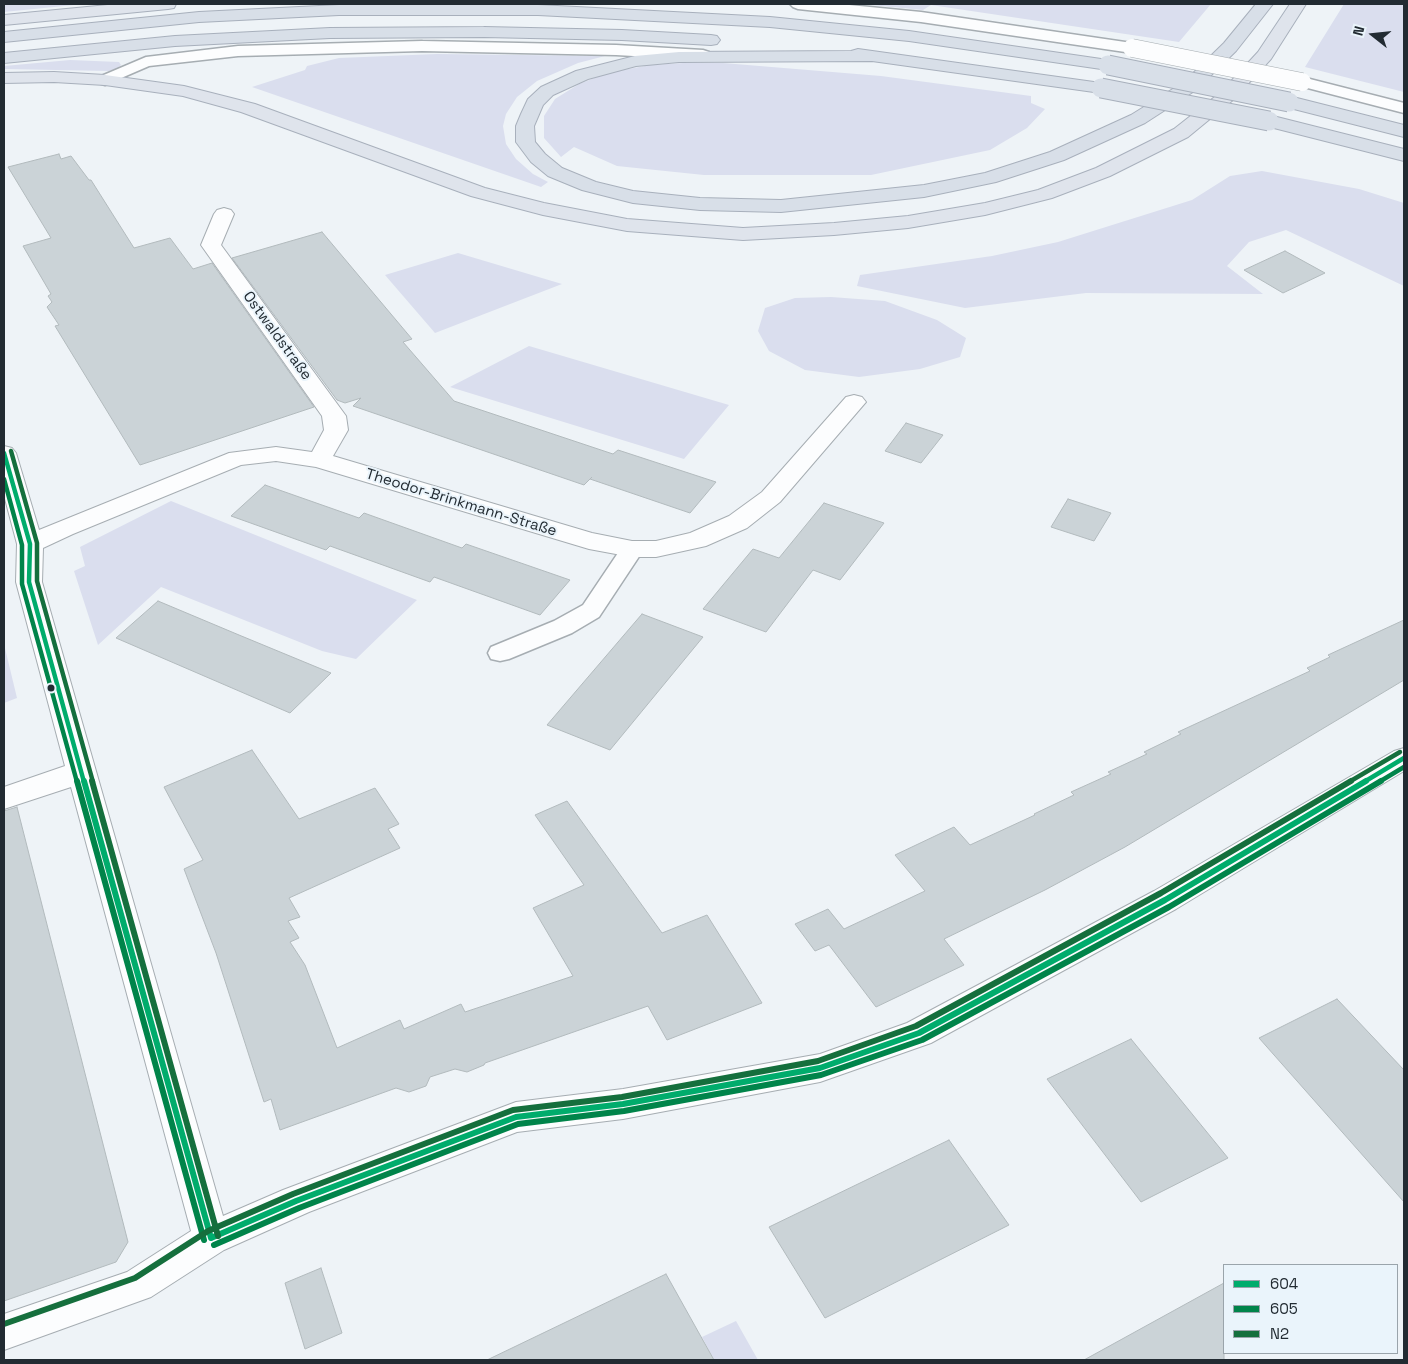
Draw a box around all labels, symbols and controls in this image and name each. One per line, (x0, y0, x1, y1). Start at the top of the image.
north arrow (1348, 10, 1398, 60)
text: N (1349, 24, 1369, 38)
street label: Ostwaldstraße (239, 288, 315, 384)
street label: Theodor-Brinkmann-Straße (363, 465, 559, 541)
unlabelled marker (46, 683, 56, 693)
legend (1223, 1264, 1398, 1354)
text: 604 (1270, 1274, 1298, 1293)
text: 605 (1270, 1299, 1298, 1318)
text: N2 (1270, 1324, 1289, 1343)

